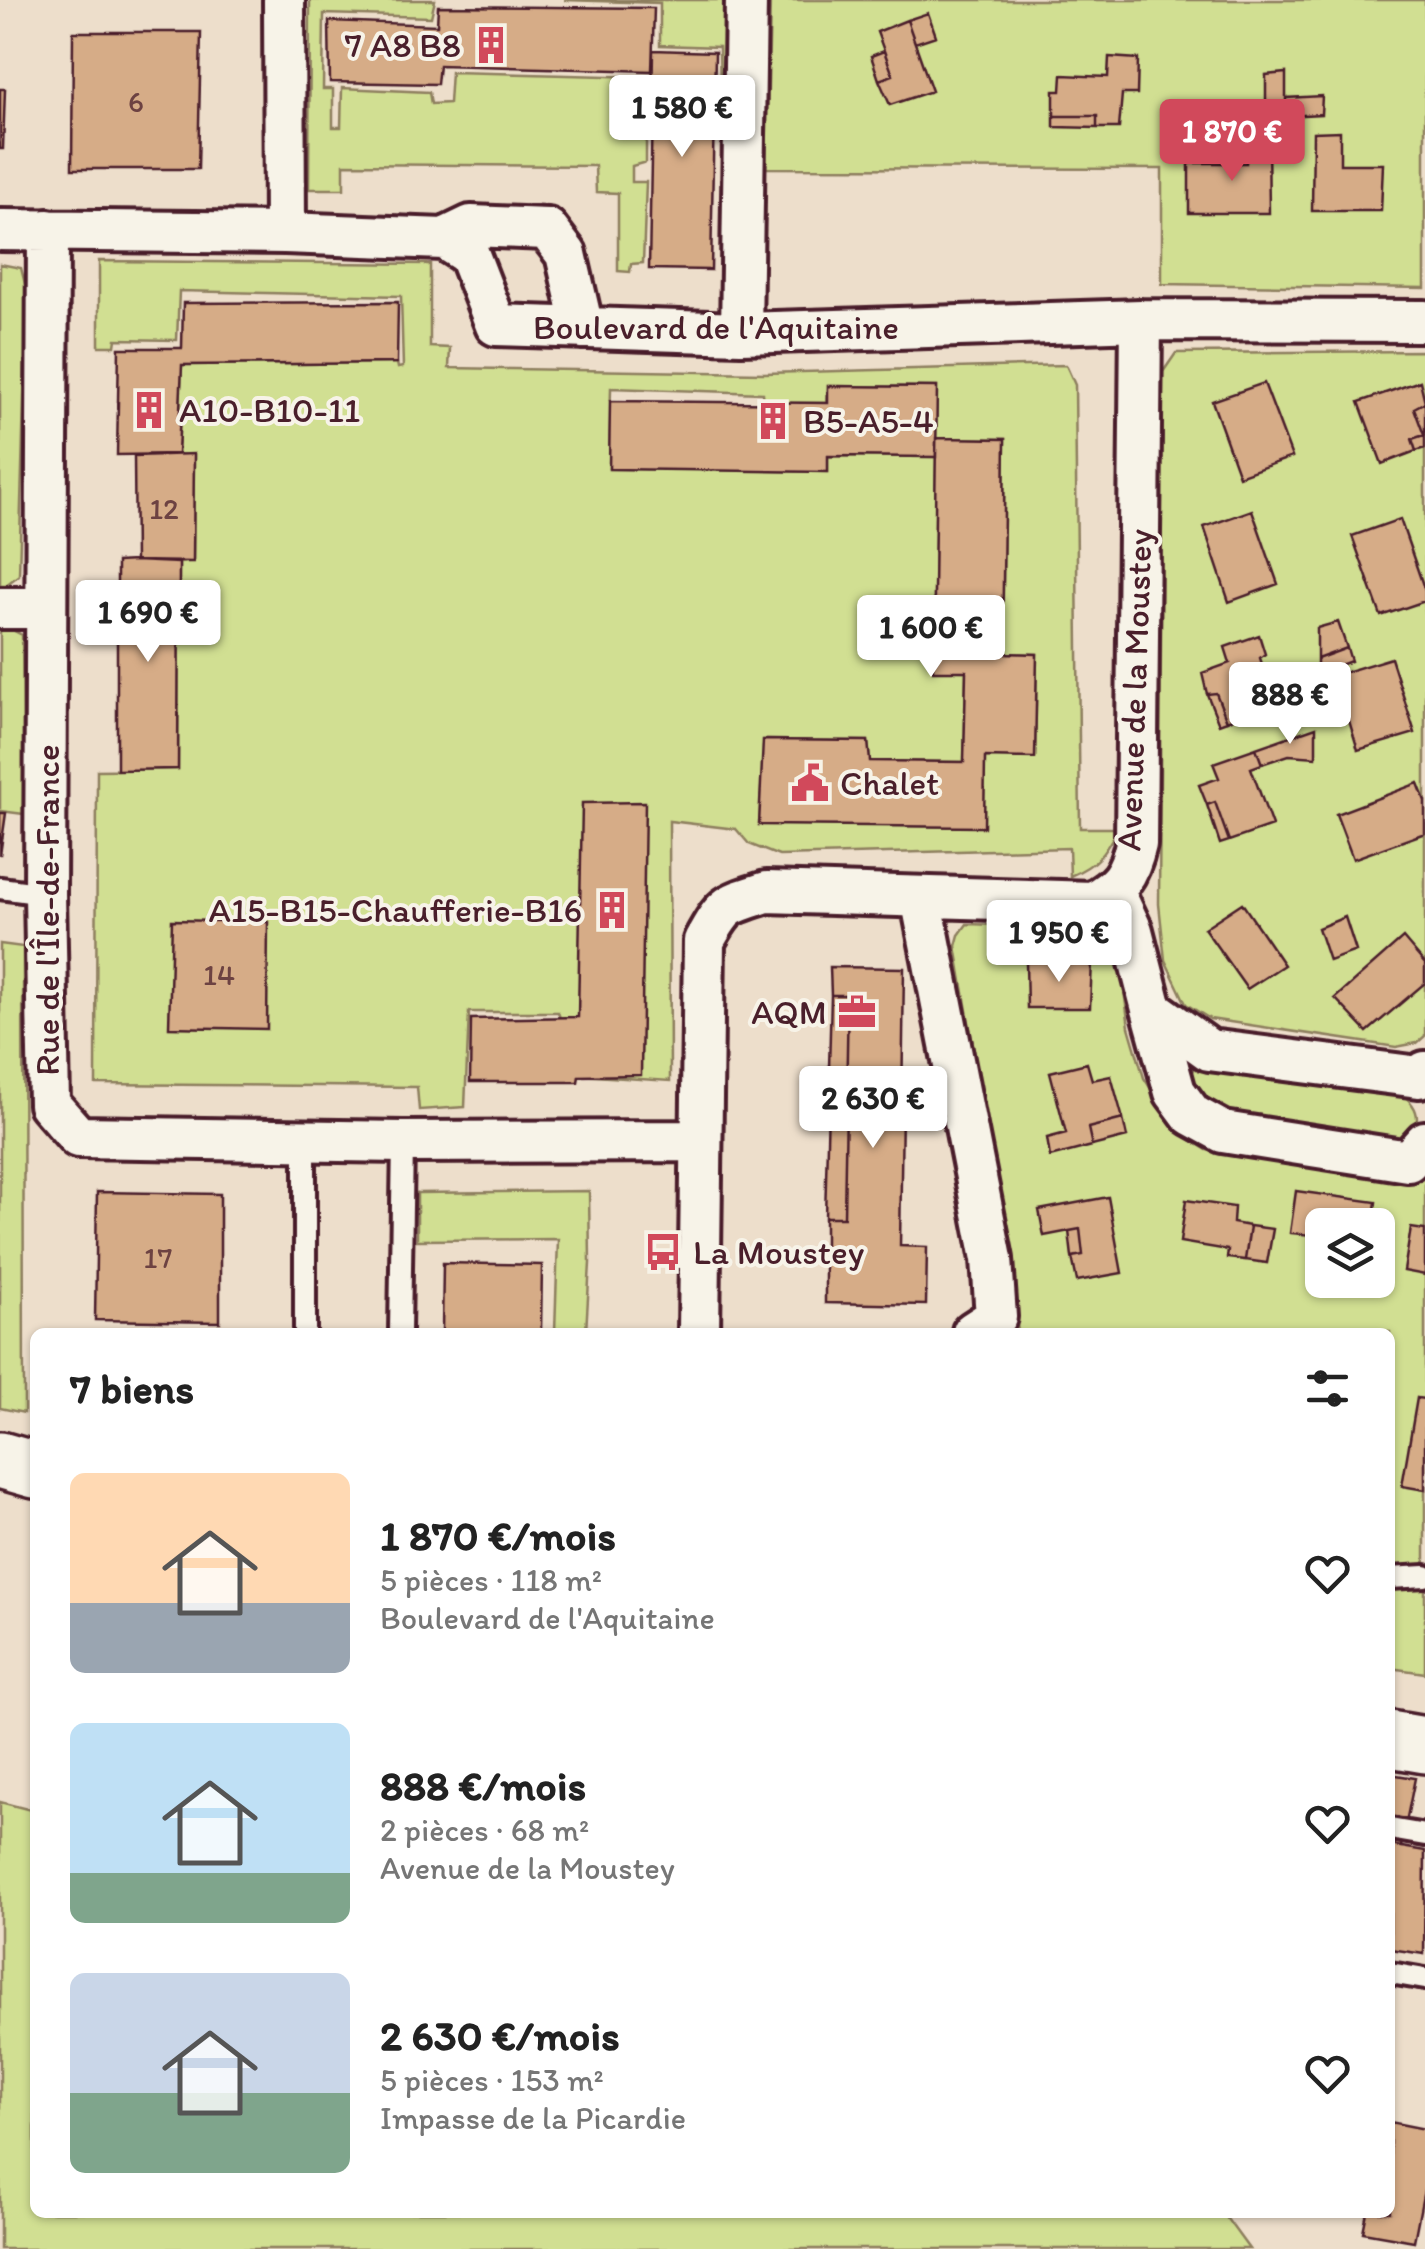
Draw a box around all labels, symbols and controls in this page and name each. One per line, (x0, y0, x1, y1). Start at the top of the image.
place label: 7 A8 B8 (345, 24, 461, 66)
building icon: 7 A8 B8 (470, 24, 512, 66)
pin: 1 580 € (590, 75, 774, 160)
house number: 6 (128, 83, 144, 120)
text: 1 580 € (631, 88, 733, 126)
pin: 1 870 € (1140, 99, 1324, 184)
text: 1 870 € (1182, 112, 1282, 150)
street label: Boulevard de l'Aquitaine (533, 306, 899, 348)
building icon: A10-B10-11 (128, 389, 170, 431)
place label: A10-B10-11 (179, 389, 360, 431)
building icon: B5-A5-4 (752, 400, 794, 442)
place label: B5-A5-4 (803, 400, 934, 442)
house number: 12 (149, 490, 179, 527)
street label: Avenue de la Moustey (1107, 528, 1161, 852)
pin: 1 690 € (56, 580, 240, 665)
text: 1 690 € (98, 593, 198, 631)
pin: 1 600 € (839, 595, 1023, 680)
text: 1 600 € (879, 608, 983, 646)
pin: 888 € (1220, 662, 1360, 747)
text: 888 € (1251, 675, 1329, 713)
street label: Rue de l'Île-de-France (26, 744, 68, 1076)
public building icon: Chalet (789, 762, 831, 804)
place label: Chalet (840, 762, 939, 804)
place label: A15-B15-Chaufferie-B16 (208, 889, 582, 931)
building icon: A15-B15-Chaufferie-B16 (591, 889, 633, 931)
pin: 1 950 € (967, 900, 1151, 985)
text: 1 950 € (1009, 913, 1109, 951)
house number: 14 (203, 956, 235, 993)
place label: AQM (751, 991, 827, 1033)
office icon: AQM (836, 991, 878, 1033)
pin: 2 630 € (781, 1066, 965, 1151)
text: 2 630 € (821, 1079, 925, 1117)
map controls (1305, 1208, 1395, 1298)
button: layers (1305, 1208, 1395, 1298)
bus stop icon: La Moustey (642, 1231, 684, 1273)
place label: La Moustey (693, 1231, 865, 1273)
house number: 17 (144, 1239, 173, 1276)
icon: filters (1300, 1361, 1355, 1416)
text: 7 biens (70, 1363, 194, 1414)
text: 1 870 €/mois (380, 1510, 616, 1561)
icon: home (150, 1513, 270, 1633)
icon: heart (1300, 1546, 1355, 1601)
text: 5 pièces · 118 m² (380, 1561, 602, 1599)
text: Boulevard de l'Aquitaine (380, 1599, 715, 1637)
text: 888 €/mois (380, 1760, 586, 1811)
icon: home (150, 1763, 270, 1883)
icon: heart (1300, 1796, 1355, 1851)
text: 2 pièces · 68 m² (380, 1811, 589, 1849)
text: Avenue de la Moustey (380, 1849, 675, 1887)
text: 2 630 €/mois (380, 2010, 620, 2061)
icon: home (150, 2013, 270, 2133)
icon: heart (1300, 2046, 1355, 2101)
text: 5 pièces · 153 m² (380, 2061, 604, 2099)
text: Impasse de la Picardie (380, 2099, 686, 2137)

